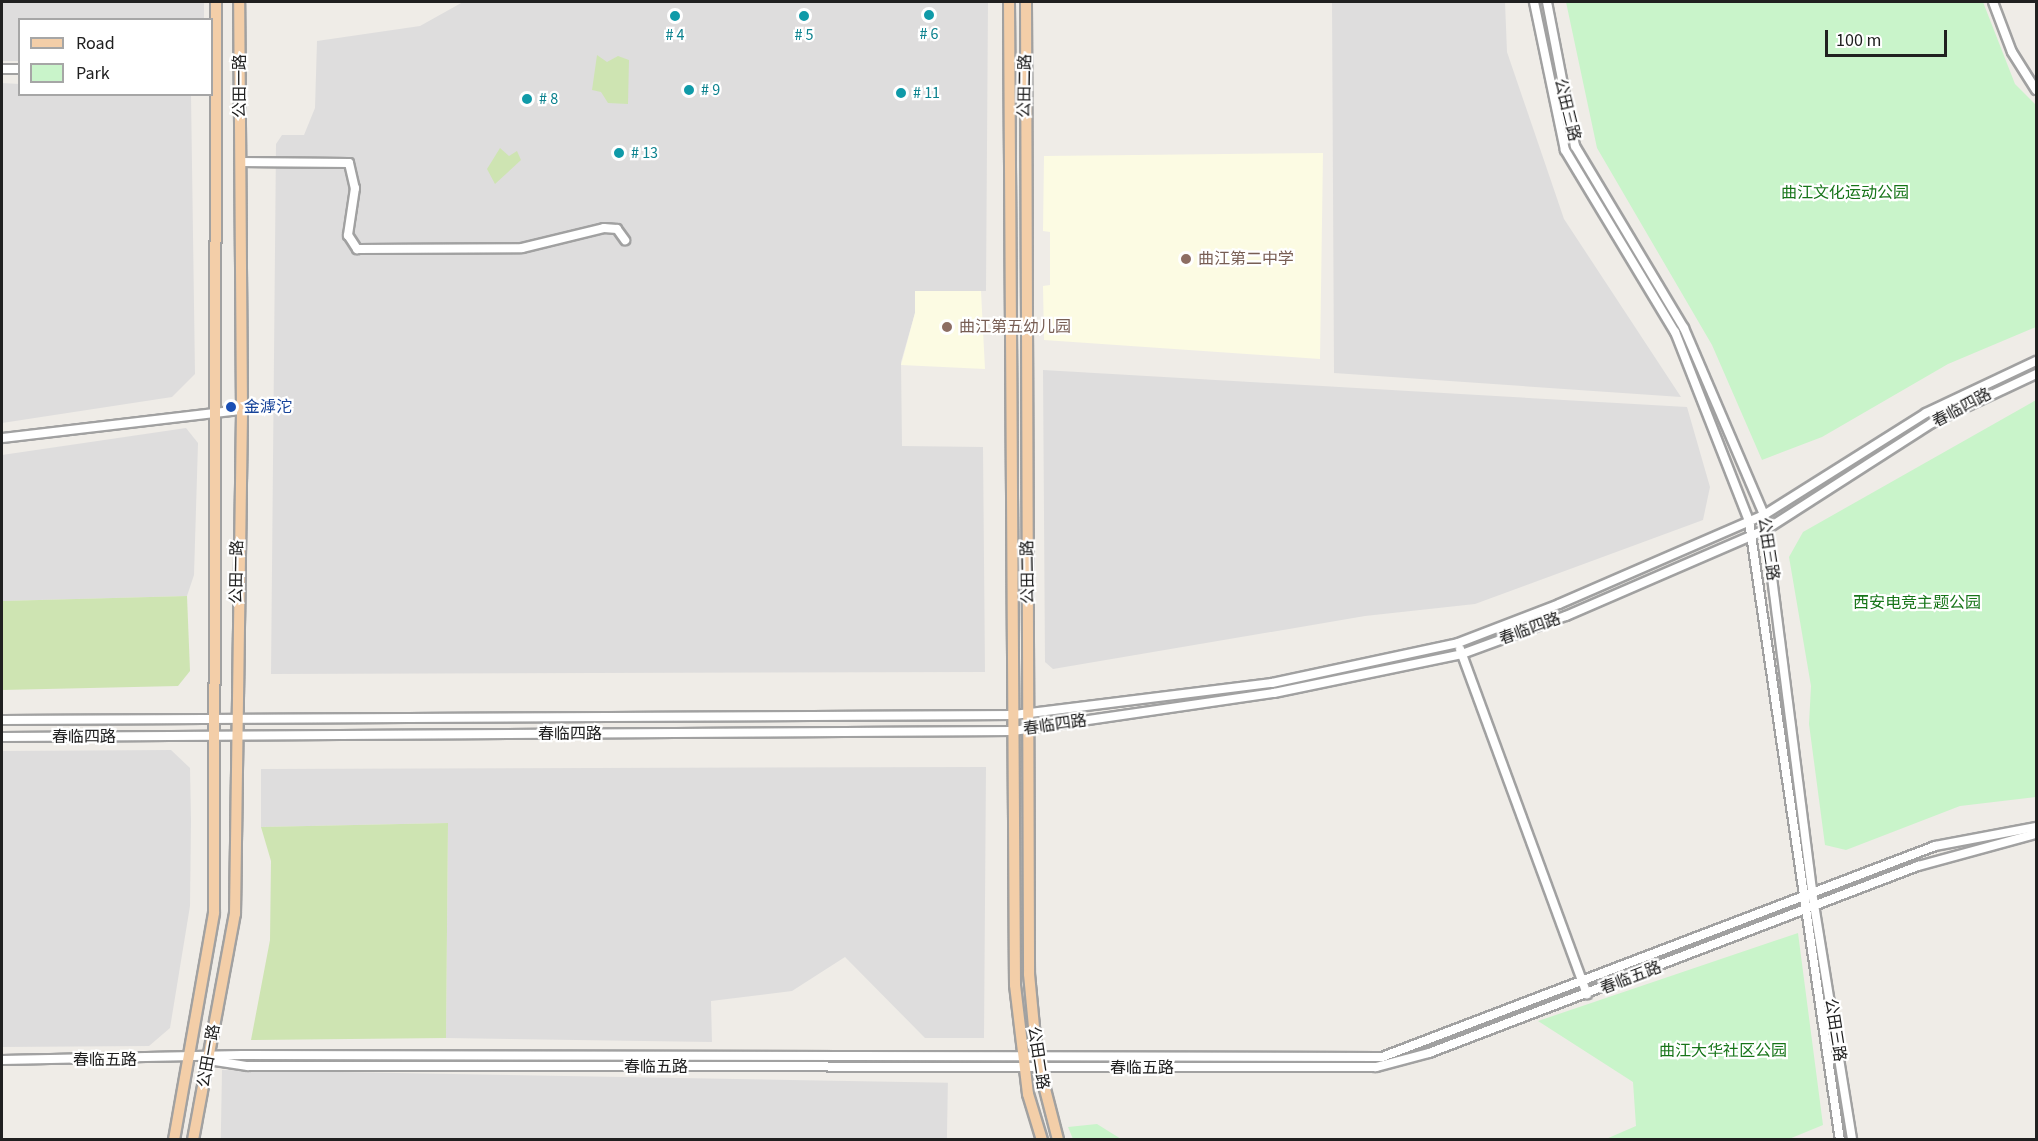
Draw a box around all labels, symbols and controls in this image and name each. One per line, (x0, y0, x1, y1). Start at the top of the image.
marker: # 6 (922, 8, 936, 22)
marker: # 4 (668, 9, 682, 23)
marker: # 5 (797, 9, 811, 23)
legend (18, 18, 213, 96)
scale bar (1828, 18, 1950, 56)
place label: # 6 (919, 24, 939, 44)
place label: # 4 (665, 25, 685, 45)
place label: # 5 (794, 25, 814, 45)
text: 100 m (1836, 28, 1881, 53)
text: Road (76, 31, 115, 56)
street label: 公田一路 (230, 54, 250, 118)
street label: 公田二路 (1015, 54, 1035, 118)
text: Park (76, 61, 110, 86)
street label: 公田三路 (1550, 77, 1584, 143)
place label: # 9 (701, 80, 720, 100)
marker: # 9 (682, 83, 696, 97)
place label: # 11 (913, 83, 940, 103)
marker: # 11 (894, 86, 908, 100)
place label: # 8 (539, 89, 558, 109)
marker: # 8 (520, 92, 534, 106)
place label: # 13 (631, 143, 658, 163)
marker: # 13 (612, 146, 626, 160)
park label: 曲江文化运动公园 (1781, 183, 1909, 203)
place label: 曲江第二中学 (1198, 249, 1294, 269)
marker: 曲江第二中学 (1179, 252, 1193, 266)
place label: 曲江第五幼儿园 (959, 317, 1071, 337)
marker: 曲江第五幼儿园 (940, 320, 954, 334)
street label: 春临四路 (1929, 385, 1995, 431)
place label: 金滹沱 (244, 397, 292, 417)
marker: 金滹沱 (222, 398, 240, 416)
street label: 公田三路 (1754, 516, 1782, 582)
street label: 公田一路 (227, 540, 247, 604)
street label: 公田二路 (1018, 540, 1038, 604)
park label: 西安电竞主题公园 (1853, 593, 1981, 613)
street label: 春临四路 (1497, 609, 1563, 649)
street label: 春临四路 (1022, 711, 1088, 739)
street label: 春临四路 (538, 724, 602, 744)
street label: 春临四路 (52, 727, 116, 747)
street label: 春临五路 (1598, 958, 1664, 998)
street label: 公田三路 (1821, 997, 1849, 1063)
street label: 公田一路 (194, 1023, 224, 1089)
street label: 公田二路 (1024, 1025, 1052, 1091)
park label: 曲江大华社区公园 (1659, 1041, 1787, 1061)
street label: 春临五路 (73, 1050, 137, 1070)
street label: 春临五路 (624, 1057, 688, 1077)
street label: 春临五路 (1110, 1058, 1174, 1078)

